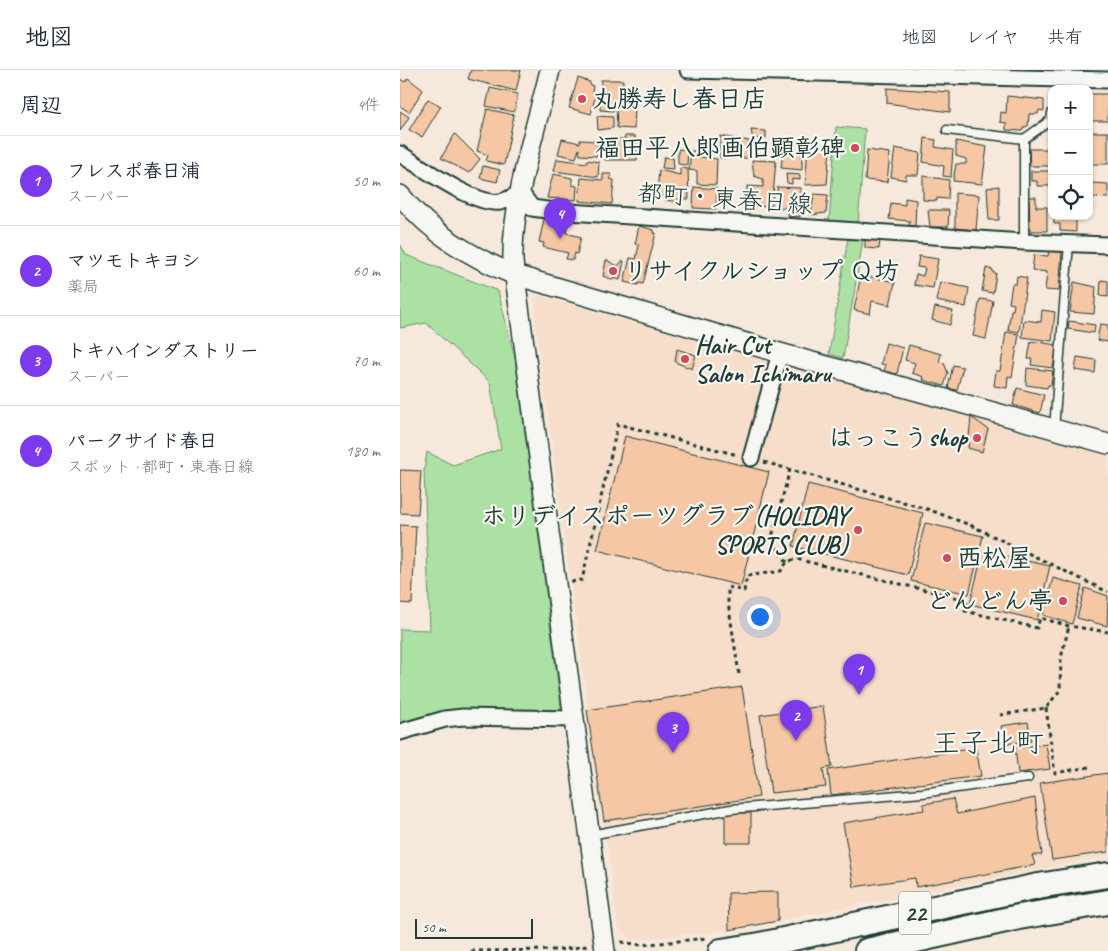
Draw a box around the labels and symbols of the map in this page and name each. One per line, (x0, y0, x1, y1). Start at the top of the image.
place label: 丸勝寿し春日店 (592, 83, 767, 115)
marker: 丸勝寿し春日店 (576, 93, 588, 105)
place label: 福田平八郎画伯顕彰碑 (595, 132, 845, 164)
marker: 福田平八郎画伯顕彰碑 (849, 142, 861, 154)
street label: 都町・東春日線 (637, 177, 813, 221)
pin: 4 (544, 198, 576, 239)
place label: リサイクルショップ Ｑ坊 (623, 255, 899, 287)
marker: リサイクルショップ Ｑ坊 (607, 265, 619, 277)
place label: Hair Cut Salon Ichimaru (695, 329, 833, 390)
marker: Hair Cut Salon Ichimaru (679, 353, 691, 365)
place label: はっこうshop (828, 422, 970, 454)
marker: はっこうshop (971, 432, 983, 444)
place label: ホリデイスポーツグラブ(HOLIDAY SPORTS CLUB) (481, 500, 853, 561)
marker: ホリデイスポーツグラブ(HOLIDAY SPORTS CLUB) (852, 524, 864, 536)
place label: 西松屋 (957, 542, 1032, 574)
marker: 西松屋 (941, 552, 953, 564)
place label: どんどん亭 (926, 585, 1053, 617)
marker: どんどん亭 (1057, 595, 1069, 607)
your location (747, 604, 773, 630)
pin: 1 (843, 654, 875, 695)
pin: 2 (780, 700, 812, 741)
pin: 3 (657, 712, 689, 753)
district label: 王子北町 (932, 725, 1044, 760)
road number: 22 (899, 891, 931, 934)
scale bar (415, 916, 532, 939)

